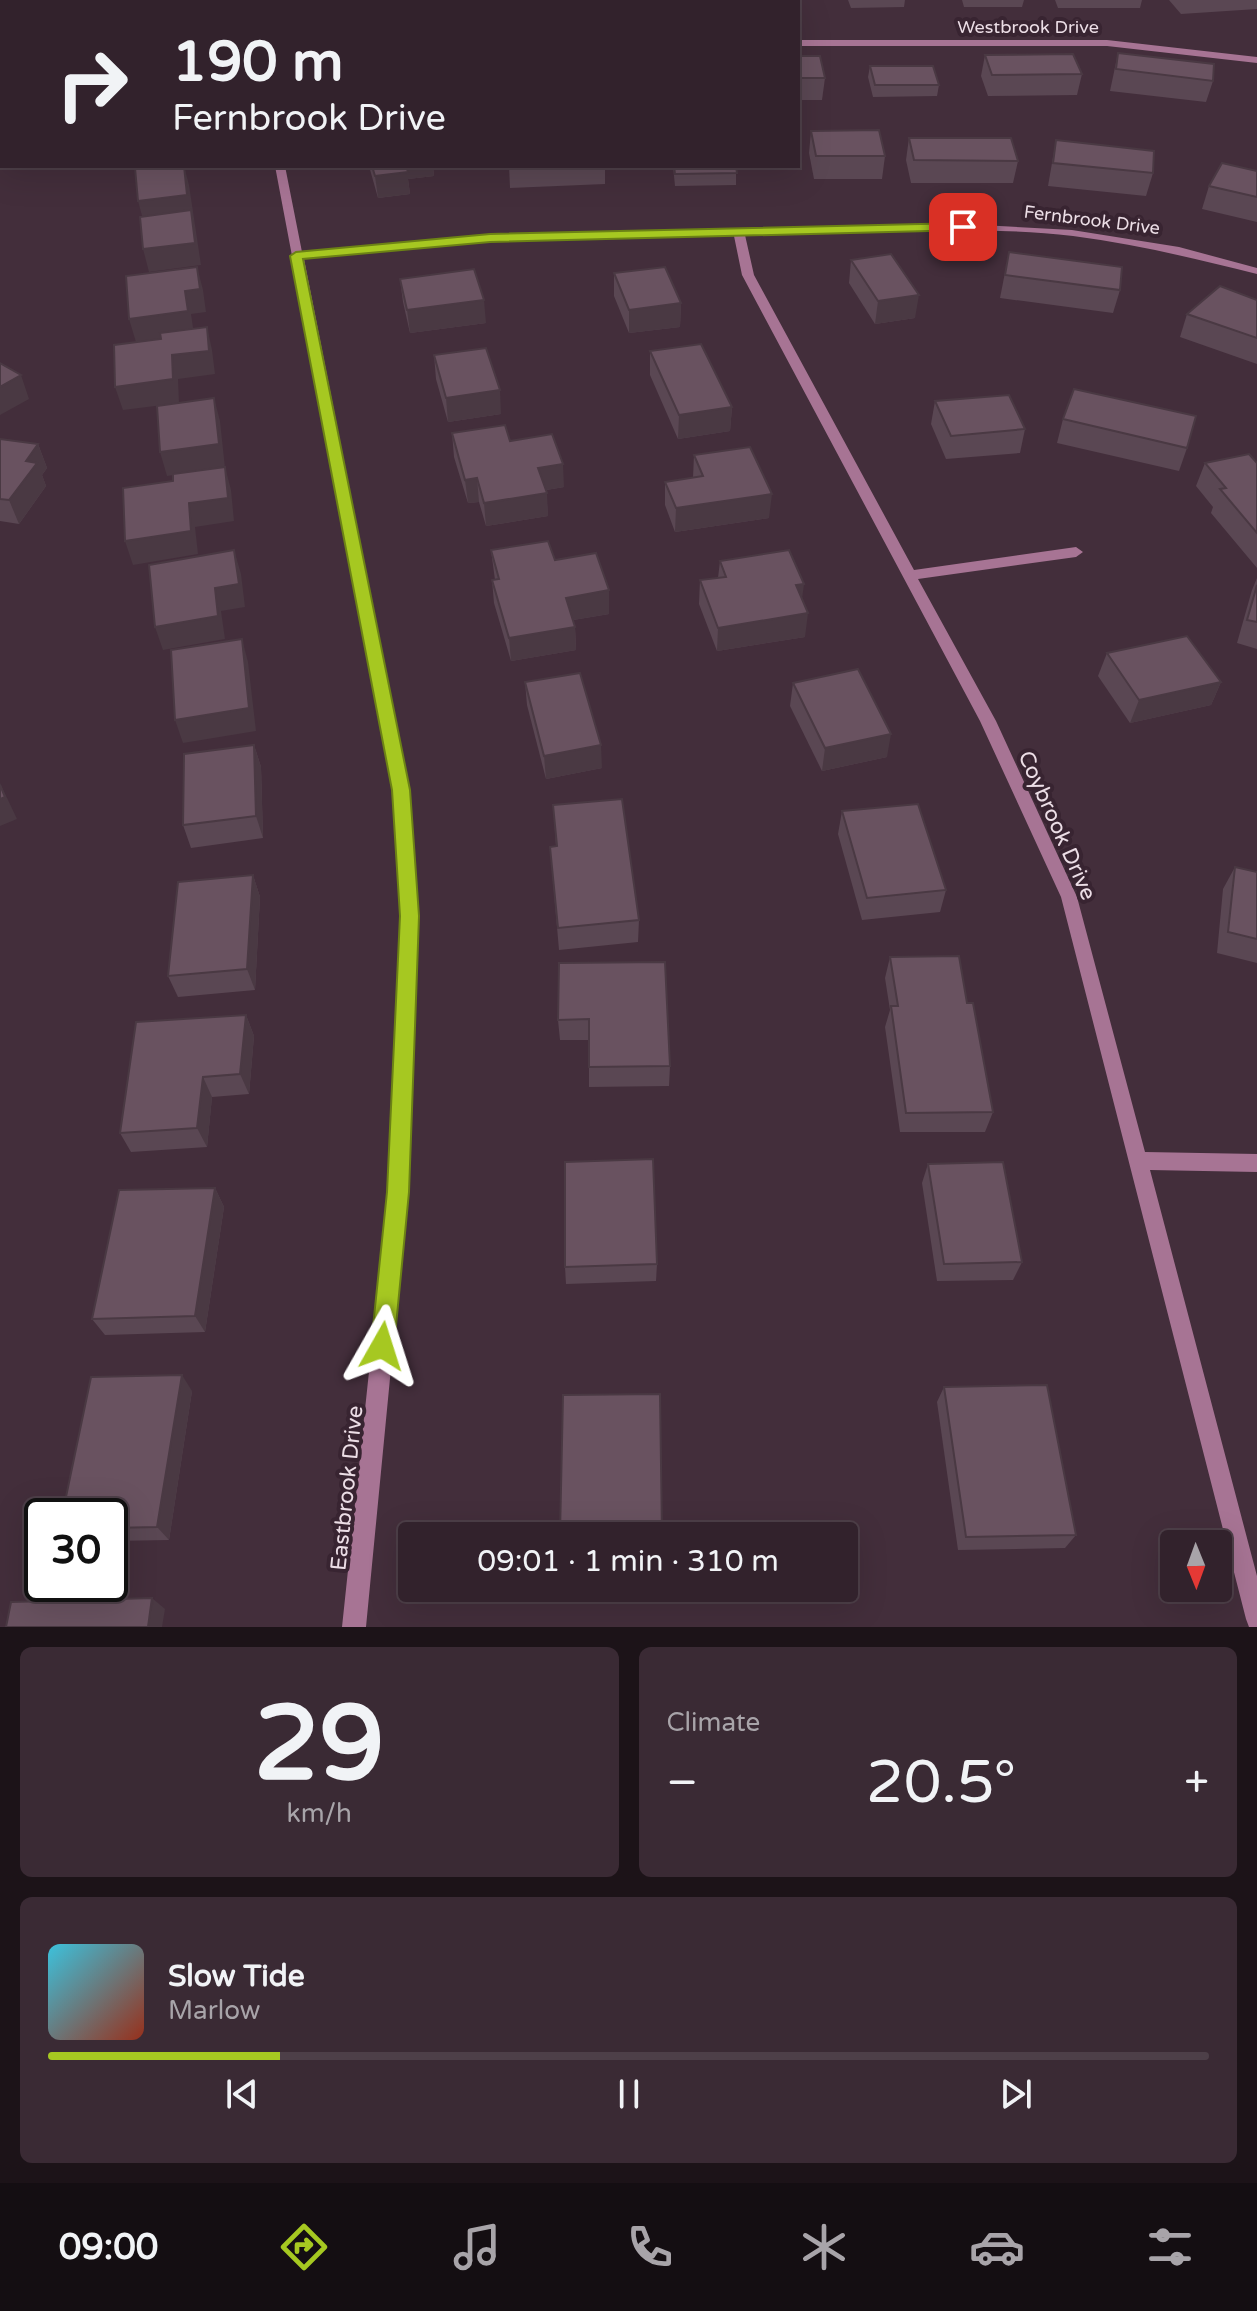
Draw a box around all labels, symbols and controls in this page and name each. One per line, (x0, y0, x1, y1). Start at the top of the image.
street label: Westbrook Drive (957, 16, 1099, 38)
text: 190 m (172, 29, 343, 96)
icon: right (40, 32, 144, 136)
text: Fernbrook Drive (172, 97, 446, 140)
pin (929, 193, 997, 261)
street label: Fernbrook Drive (1023, 201, 1161, 239)
icon: arrive (941, 205, 985, 249)
street label: Coybrook Drive (1013, 747, 1102, 904)
position arrow (340, 1304, 424, 1388)
street label: Eastbrook Drive (325, 1404, 369, 1572)
speed limit sign: 30 (24, 1498, 128, 1602)
north arrow (1160, 1530, 1232, 1602)
map controls (1160, 1530, 1232, 1602)
text: 09:01 · 1 min · 310 m (477, 1543, 779, 1580)
text: 29 (254, 1683, 385, 1808)
text: Climate (667, 1707, 760, 1738)
text: 20.5° (866, 1747, 1016, 1819)
text: − (667, 1757, 698, 1810)
text: + (1184, 1757, 1209, 1810)
text: km/h (287, 1798, 352, 1829)
text: Slow Tide (168, 1958, 305, 1995)
text: Marlow (168, 1995, 260, 2026)
icon: previous (220, 2072, 264, 2116)
icon: pause (607, 2072, 651, 2116)
icon: next (994, 2072, 1038, 2116)
icon: directions (276, 2219, 332, 2275)
icon: music (449, 2219, 505, 2275)
icon: phone (622, 2219, 678, 2275)
icon: climate (796, 2219, 852, 2275)
icon: car (969, 2219, 1025, 2275)
icon: filters (1142, 2219, 1198, 2275)
text: 09:00 (59, 2226, 158, 2269)

